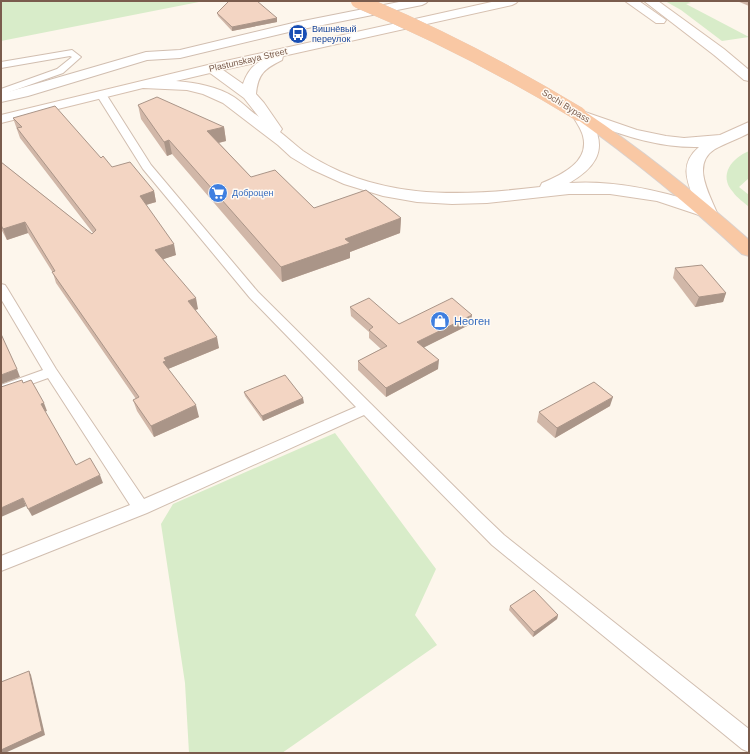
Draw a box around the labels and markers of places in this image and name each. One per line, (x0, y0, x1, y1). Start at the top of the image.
bus stop icon: Вишнёвый переулок (287, 23, 309, 45)
place label: Вишнёвый переулок (312, 24, 357, 44)
supermarket icon: Доброцен (207, 182, 229, 204)
place label: Доброцен (232, 188, 273, 198)
shop icon: Неоген (429, 310, 451, 332)
place label: Неоген (454, 315, 490, 327)

